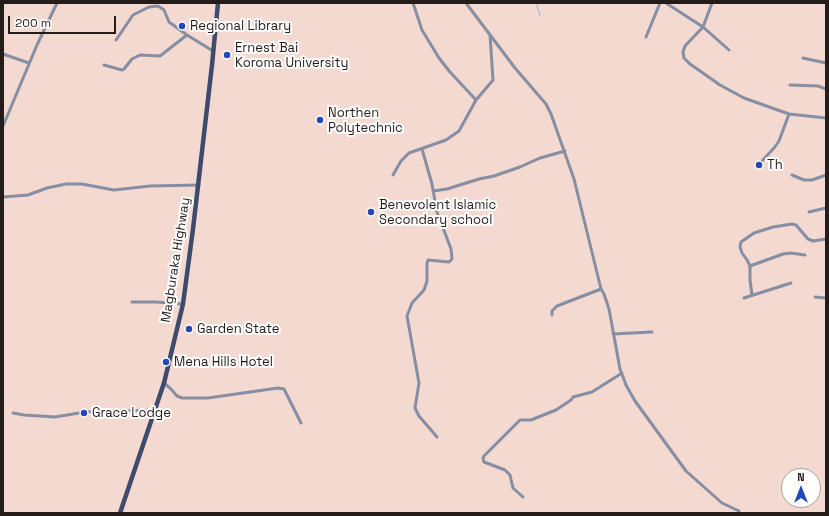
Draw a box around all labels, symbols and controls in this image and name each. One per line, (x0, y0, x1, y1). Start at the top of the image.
scale bar (10, 8, 118, 34)
text: 200 m (15, 15, 51, 31)
place label: Regional Library (190, 18, 291, 34)
marker: Regional Library (177, 21, 187, 31)
place label: Ernest Bai Koroma University (235, 40, 348, 71)
marker: Ernest Bai Koroma University (222, 50, 232, 60)
place label: Northen Polytechnic (328, 105, 403, 136)
marker: Northen Polytechnic (315, 115, 325, 125)
place label: Th (767, 157, 783, 173)
marker: Th (754, 160, 764, 170)
street label: Magburaka Highway (158, 196, 194, 324)
place label: Benevolent Islamic Secondary school (379, 197, 496, 228)
marker: Benevolent Islamic Secondary school (366, 207, 376, 217)
place label: Garden State (197, 321, 280, 337)
marker: Garden State (184, 324, 194, 334)
place label: Mena Hills Hotel (174, 354, 273, 370)
marker: Mena Hills Hotel (161, 357, 171, 367)
place label: Grace Lodge (92, 405, 171, 421)
marker: Grace Lodge (79, 408, 89, 418)
north arrow (781, 468, 821, 508)
text: N (797, 470, 805, 484)

